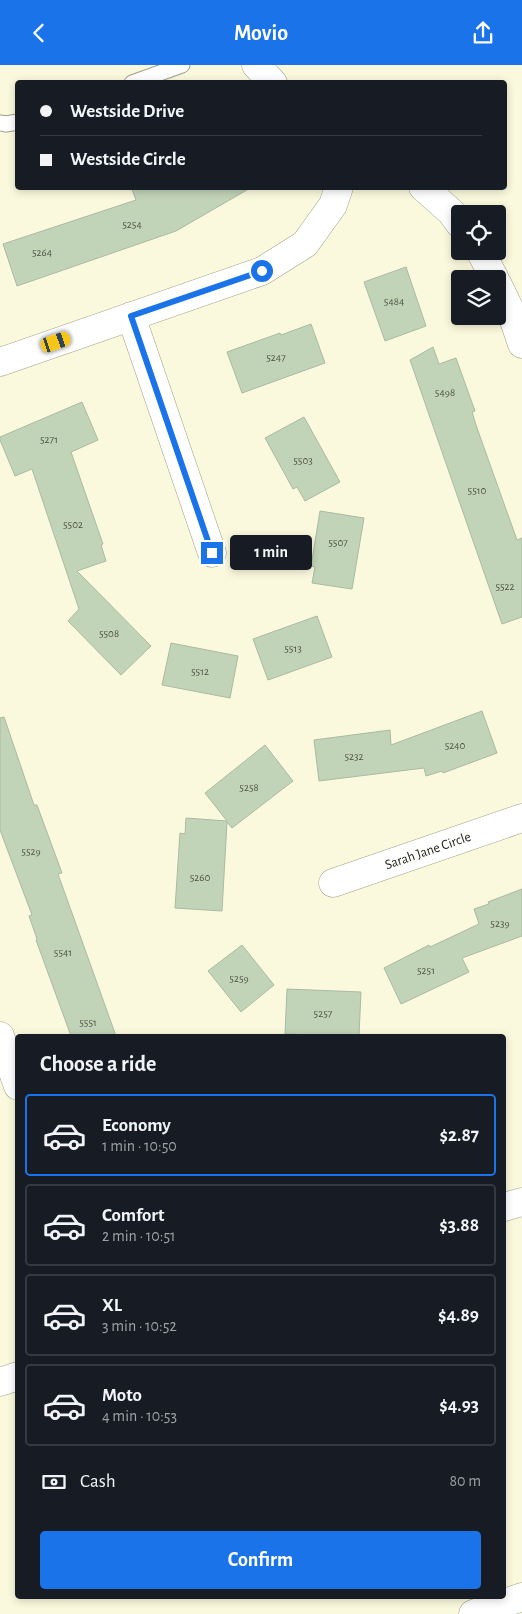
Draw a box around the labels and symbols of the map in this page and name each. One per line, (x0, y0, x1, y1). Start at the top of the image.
house number: 5254 (122, 219, 142, 230)
house number: 5264 (32, 247, 52, 258)
route start (251, 260, 273, 282)
house number: 5484 (384, 296, 404, 307)
car (39, 330, 72, 354)
house number: 5247 (266, 352, 286, 363)
house number: 5498 (435, 387, 455, 398)
house number: 5271 (40, 434, 58, 445)
house number: 5503 (293, 455, 313, 466)
house number: 5510 (468, 485, 487, 496)
house number: 5502 (63, 519, 83, 530)
callout: 1 min (230, 535, 312, 571)
house number: 5507 (328, 537, 348, 548)
route end (201, 542, 223, 564)
house number: 5522 (495, 581, 515, 592)
house number: 5508 (99, 628, 119, 639)
house number: 5513 (284, 643, 302, 654)
house number: 5512 (191, 666, 209, 677)
house number: 5240 (445, 740, 466, 751)
house number: 5232 (344, 751, 364, 762)
house number: 5258 (239, 782, 259, 793)
street label: Sarah Jane Circle (383, 830, 473, 872)
house number: 5529 (21, 846, 41, 857)
house number: 5260 (190, 872, 210, 883)
house number: 5239 (490, 918, 510, 929)
house number: 5541 (54, 947, 72, 958)
house number: 5251 (417, 965, 435, 976)
house number: 5259 (229, 973, 249, 984)
house number: 5257 (314, 1008, 333, 1019)
house number: 5551 (79, 1017, 97, 1028)

